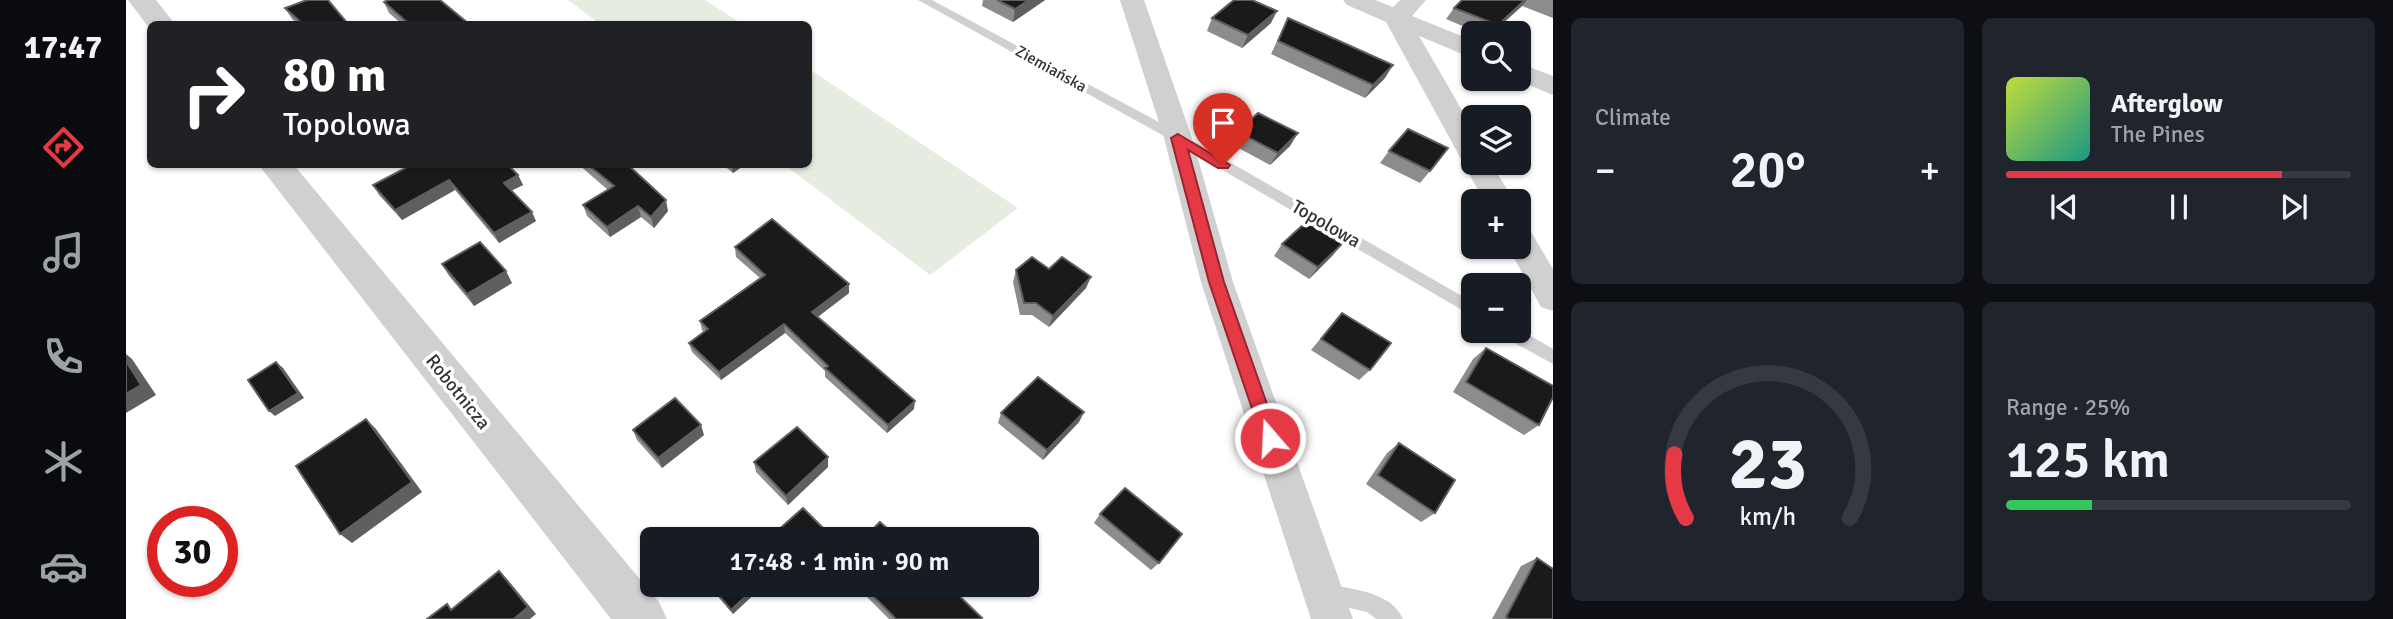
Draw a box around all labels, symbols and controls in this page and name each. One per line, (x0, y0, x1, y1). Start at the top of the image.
map controls (1461, 21, 1531, 343)
button: search (1461, 21, 1531, 91)
text: 17:47 (24, 28, 102, 67)
street label: Ziemiańska (1012, 41, 1090, 97)
text: 80 m (283, 45, 386, 105)
icon: right (168, 49, 259, 140)
text: Afterglow (2111, 88, 2223, 120)
pin (1193, 93, 1253, 165)
text: Climate (1595, 103, 1671, 132)
icon: arrive (1204, 104, 1242, 142)
text: Topolowa (283, 105, 411, 144)
button: layers (1461, 105, 1531, 175)
text: The Pines (2111, 120, 2205, 149)
icon: directions (39, 123, 88, 172)
text: 20° (1729, 138, 1806, 202)
text: − (1595, 147, 1616, 194)
text: + (1919, 147, 1940, 194)
icon: previous (2045, 188, 2083, 226)
icon: pause (2160, 188, 2198, 226)
icon: next (2275, 188, 2313, 226)
button: + (1461, 189, 1531, 259)
street label: Topolowa (1287, 195, 1365, 253)
icon: music (39, 228, 88, 277)
button: − (1461, 273, 1531, 343)
icon: phone (39, 332, 88, 381)
street label: Robotnicza (420, 349, 496, 435)
text: Range · 25% (2006, 393, 2130, 422)
position arrow (1233, 401, 1307, 475)
text: 23 (1728, 420, 1807, 509)
text: 125 km (2006, 428, 2170, 492)
icon: climate (39, 437, 88, 486)
text: km/h (1739, 500, 1796, 531)
speed limit sign: 30 (147, 506, 238, 597)
icon: car (39, 542, 88, 591)
text: 17:48 · 1 min · 90 m (730, 546, 949, 578)

